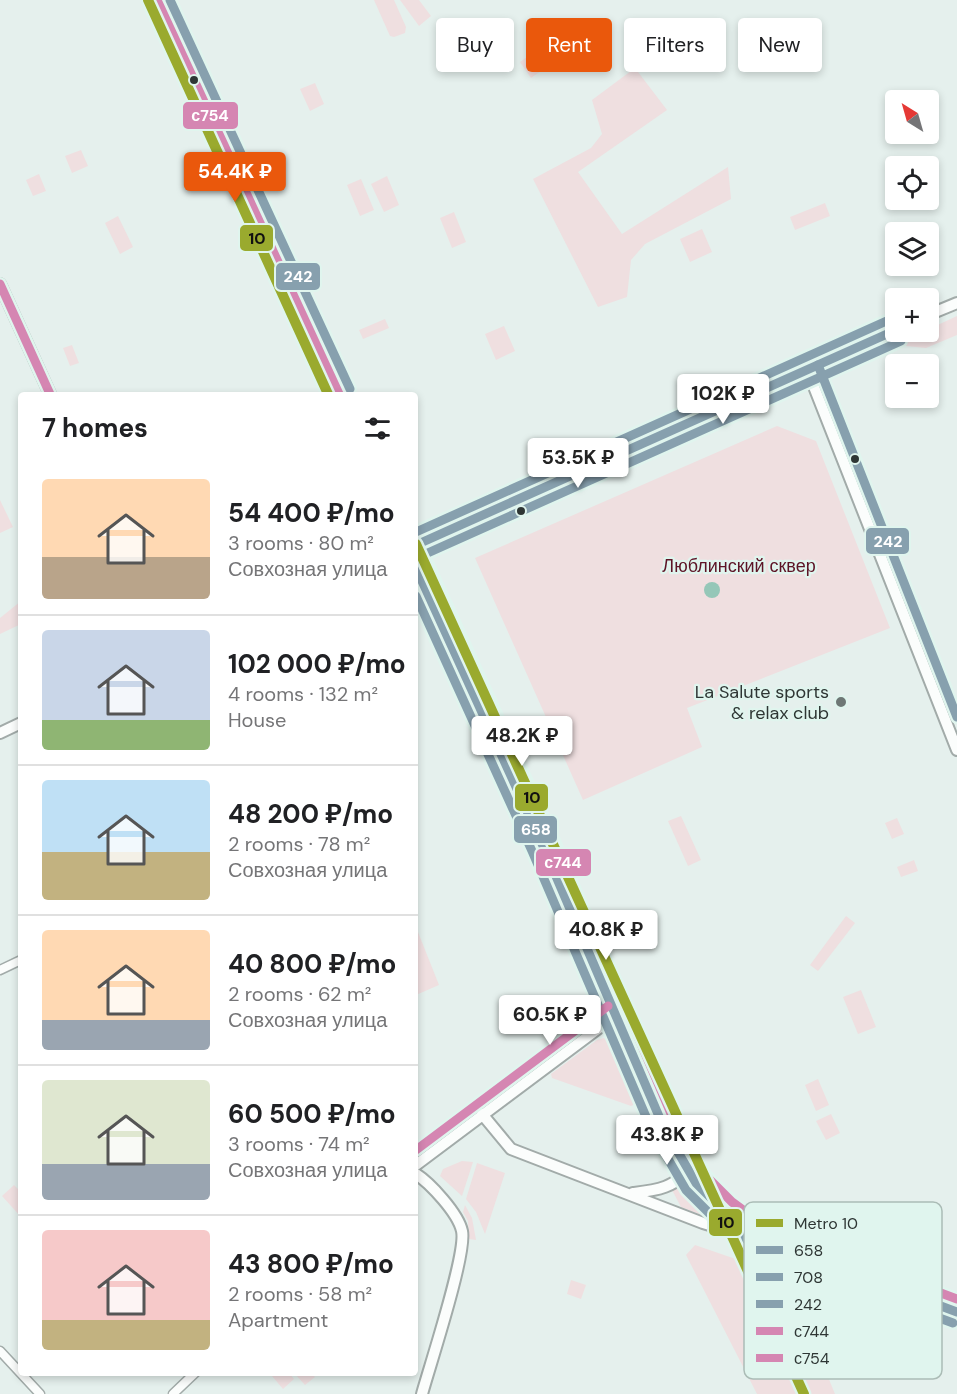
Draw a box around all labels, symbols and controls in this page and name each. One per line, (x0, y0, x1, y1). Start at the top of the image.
chip: Buy (436, 18, 514, 72)
chip: Rent (526, 18, 612, 72)
chip: Filters (624, 18, 726, 72)
chip: New (738, 18, 822, 72)
unlabelled marker (188, 74, 200, 86)
north arrow (885, 90, 939, 144)
map controls (885, 90, 939, 408)
line badge: с754 (182, 101, 239, 130)
text: с754 (191, 105, 229, 126)
pin: 54.4K ₽ (180, 152, 290, 203)
button: locate (885, 156, 939, 210)
text: 54.4K ₽ (198, 158, 272, 184)
button: layers (885, 222, 939, 276)
line badge: 10 (239, 224, 274, 252)
text: 10 (248, 228, 266, 249)
line badge: 242 (275, 262, 321, 291)
text: 242 (284, 266, 312, 287)
button: + (885, 288, 939, 342)
button: − (885, 354, 939, 408)
pin: 102K ₽ (674, 374, 772, 425)
text: 102K ₽ (691, 380, 755, 406)
text: 7 homes (42, 411, 148, 445)
icon: filters (361, 412, 394, 445)
pin: 53.5K ₽ (523, 438, 633, 489)
text: 53.5K ₽ (542, 444, 614, 470)
unlabelled marker (849, 453, 861, 465)
text: 54 400 ₽/mo (228, 496, 395, 530)
icon: home (90, 503, 162, 575)
unlabelled marker (515, 505, 527, 517)
line badge: 242 (865, 527, 910, 555)
text: 3 rooms · 80 m² (228, 530, 374, 556)
text: 242 (874, 531, 902, 552)
park label: Люблинский сквер (662, 554, 816, 578)
text: Совхозная улица (228, 556, 387, 582)
text: 102 000 ₽/mo (228, 647, 406, 681)
icon: home (90, 654, 162, 726)
place label: La Salute sports & relax club (695, 680, 829, 725)
text: 4 rooms · 132 m² (228, 681, 378, 707)
marker: La Salute sports & relax club (834, 695, 848, 709)
text: House (228, 707, 286, 733)
pin: 48.2K ₽ (467, 716, 577, 767)
text: 48.2K ₽ (485, 722, 559, 748)
line badge: 10 (514, 783, 549, 812)
text: 10 (523, 787, 541, 808)
text: 48 200 ₽/mo (228, 797, 393, 831)
icon: home (90, 804, 162, 876)
line badge: 658 (513, 815, 558, 844)
text: 658 (521, 819, 551, 840)
text: 2 rooms · 78 m² (228, 831, 370, 857)
line badge: с744 (535, 848, 592, 877)
text: с744 (544, 852, 582, 873)
text: Совхозная улица (228, 857, 387, 883)
pin: 40.8K ₽ (551, 910, 661, 961)
text: 40.8K ₽ (569, 916, 643, 942)
text: 40 800 ₽/mo (228, 947, 396, 981)
icon: home (90, 954, 162, 1026)
text: 2 rooms · 62 m² (228, 981, 371, 1007)
pin: 60.5K ₽ (495, 995, 605, 1046)
text: 60.5K ₽ (513, 1001, 587, 1027)
text: Совхозная улица (228, 1007, 387, 1033)
text: 60 500 ₽/mo (228, 1097, 396, 1131)
icon: home (90, 1104, 162, 1176)
pin: 43.8K ₽ (612, 1115, 722, 1166)
text: 43.8K ₽ (630, 1121, 704, 1147)
text: 3 rooms · 74 m² (228, 1131, 370, 1157)
text: Совхозная улица (228, 1157, 387, 1183)
legend (744, 1202, 942, 1379)
line badge: 10 (708, 1208, 743, 1237)
text: 10 (717, 1212, 735, 1233)
text: Metro 10 (794, 1213, 858, 1234)
text: 658 (794, 1240, 823, 1261)
text: 43 800 ₽/mo (228, 1247, 394, 1281)
icon: home (90, 1254, 162, 1326)
text: 708 (794, 1267, 823, 1288)
text: 2 rooms · 58 m² (228, 1281, 372, 1307)
text: 242 (794, 1294, 822, 1315)
text: Apartment (228, 1307, 328, 1333)
text: с744 (794, 1321, 829, 1342)
text: с754 (794, 1348, 830, 1369)

